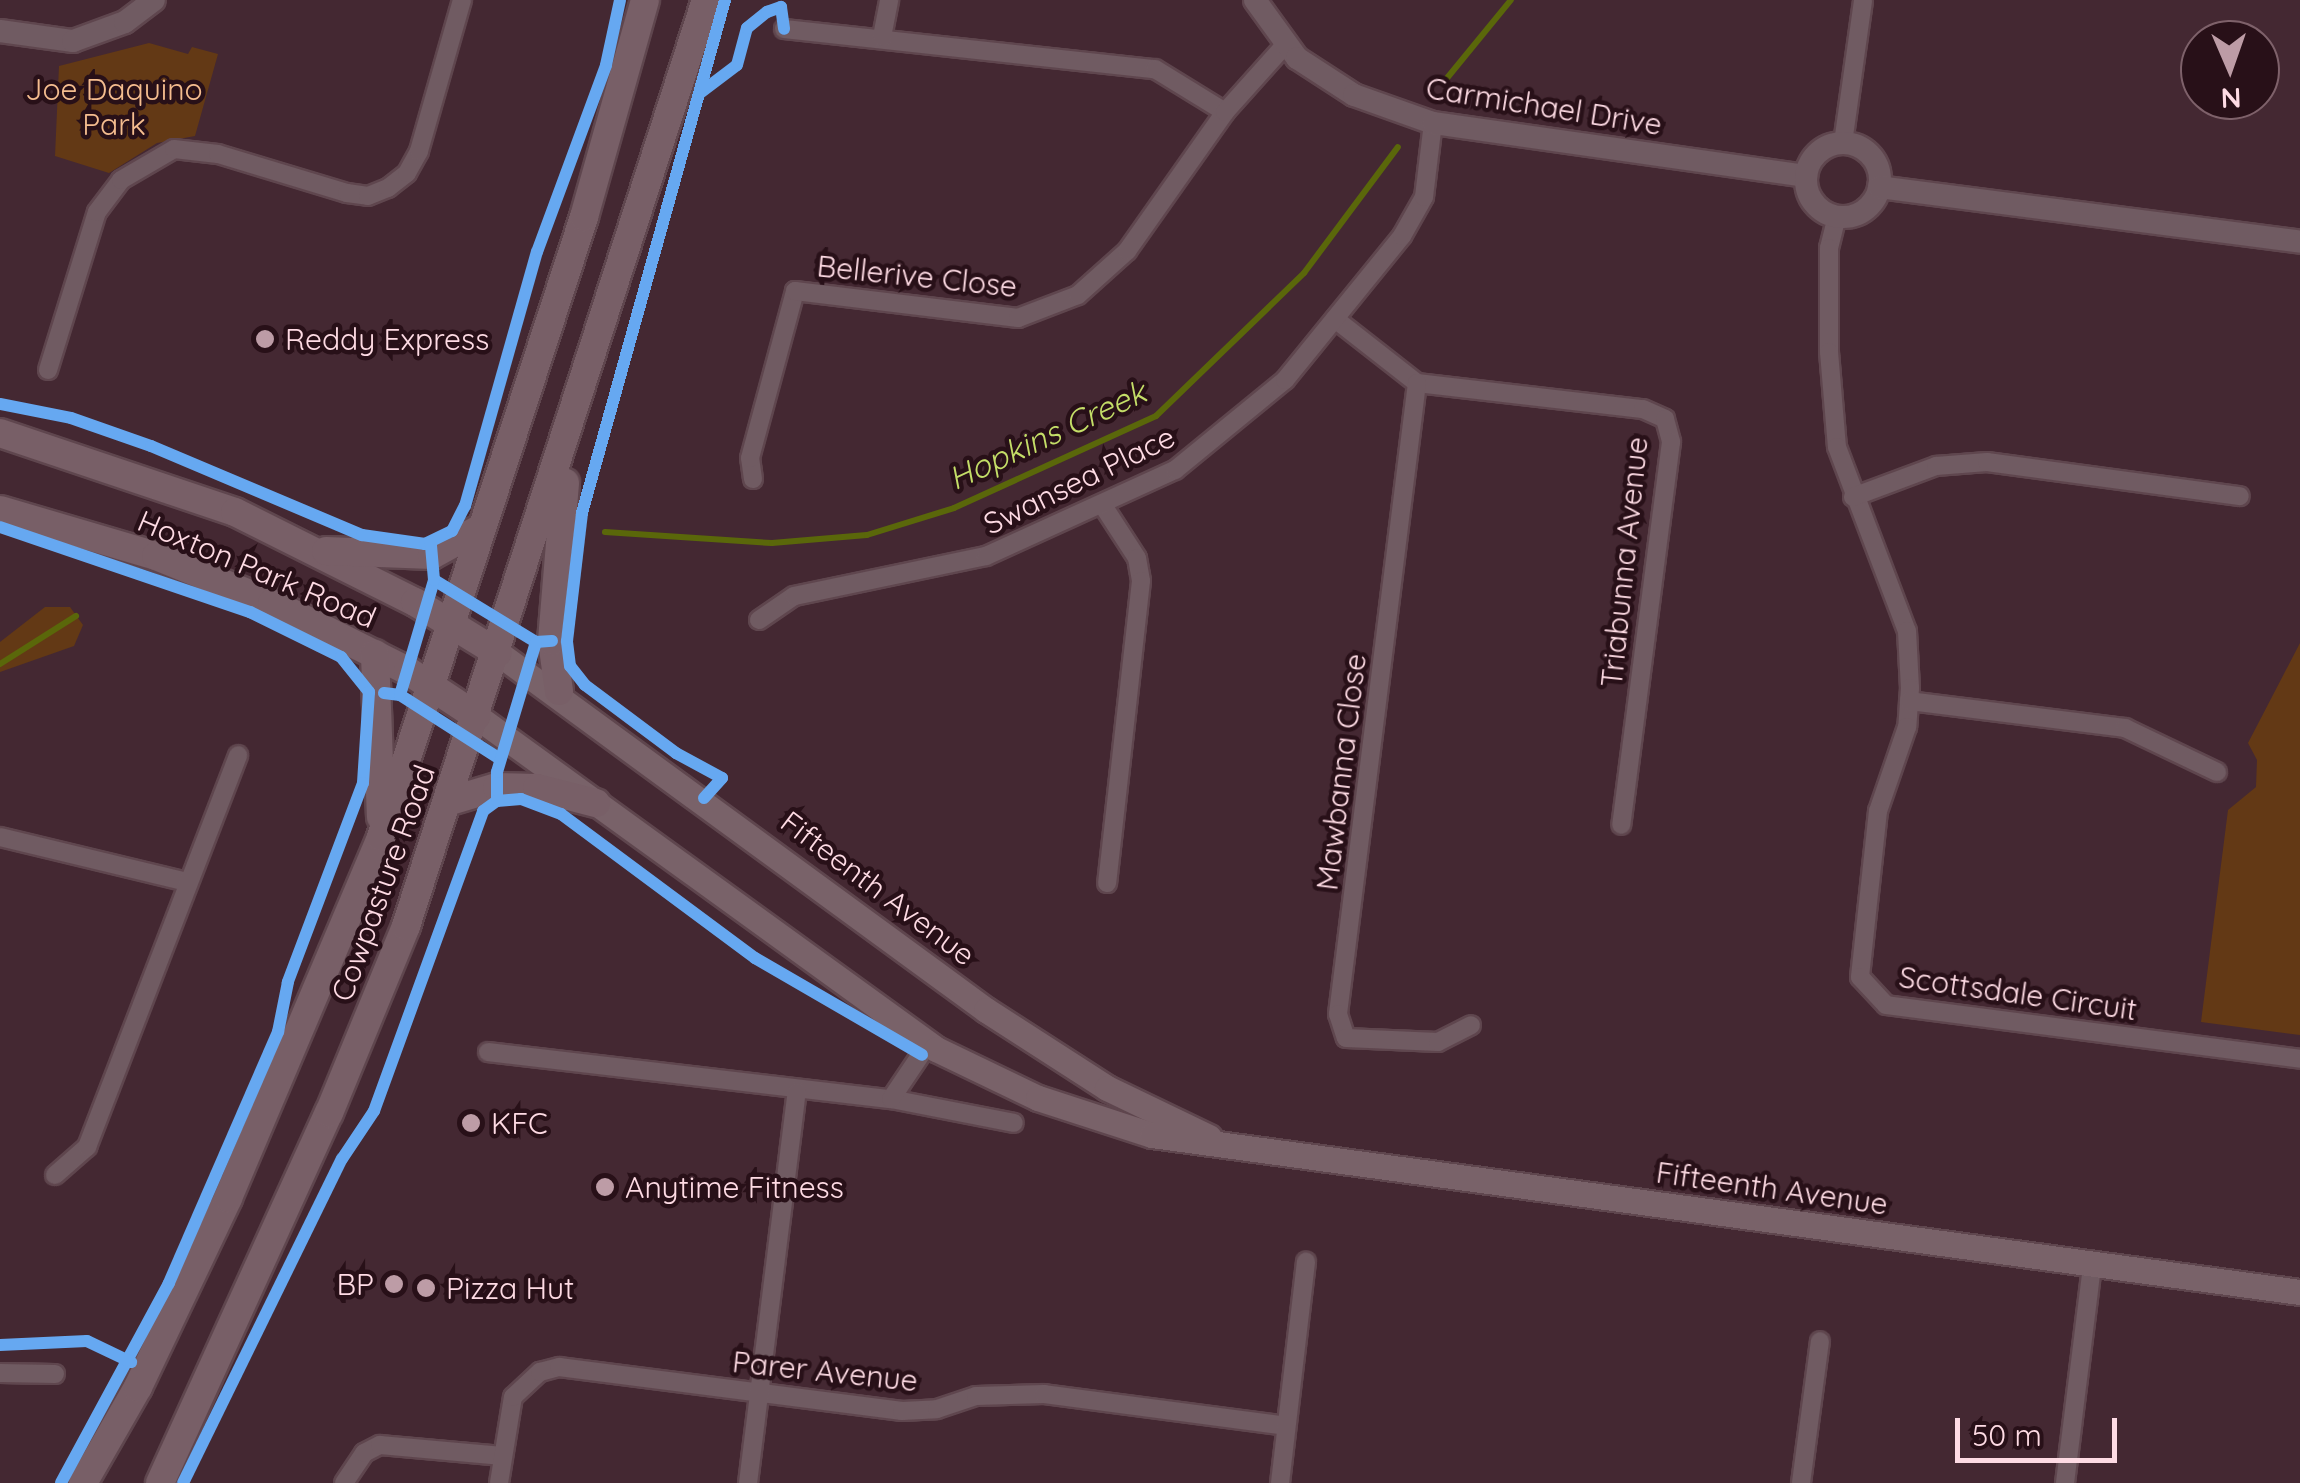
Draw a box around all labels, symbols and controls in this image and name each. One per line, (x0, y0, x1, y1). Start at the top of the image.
north arrow (2180, 20, 2280, 120)
street label: Carmichael Drive (1424, 70, 1664, 142)
park label: Joe Daquino Park (25, 71, 203, 142)
text: N (2220, 81, 2242, 116)
street label: Bellerive Close (815, 248, 1019, 304)
place label: Reddy Express (285, 321, 489, 357)
marker: Reddy Express (254, 328, 276, 350)
water label: Hopkins Creek (942, 372, 1152, 498)
street label: Swansea Place (978, 418, 1180, 542)
street label: Triabunna Avenue (1593, 435, 1655, 689)
street label: Hoxton Park Road (133, 503, 381, 635)
street label: Mawbanna Close (1309, 652, 1373, 892)
street label: Cowpasture Road (324, 760, 442, 1006)
street label: Fifteenth Avenue (774, 803, 982, 973)
street label: Scottsdale Circuit (1897, 958, 2139, 1028)
place label: KFC (491, 1105, 548, 1141)
marker: KFC (460, 1112, 482, 1134)
street label: Fifteenth Avenue (1654, 1154, 1890, 1222)
place label: Anytime Fitness (625, 1169, 844, 1205)
marker: Anytime Fitness (594, 1176, 616, 1198)
place label: BP (337, 1266, 374, 1302)
place label: Pizza Hut (446, 1270, 574, 1306)
marker: BP (383, 1273, 405, 1295)
marker: Pizza Hut (415, 1277, 437, 1299)
street label: Parer Avenue (731, 1343, 919, 1399)
scale bar (1960, 1398, 2122, 1460)
text: 50 m (1972, 1416, 2042, 1454)

